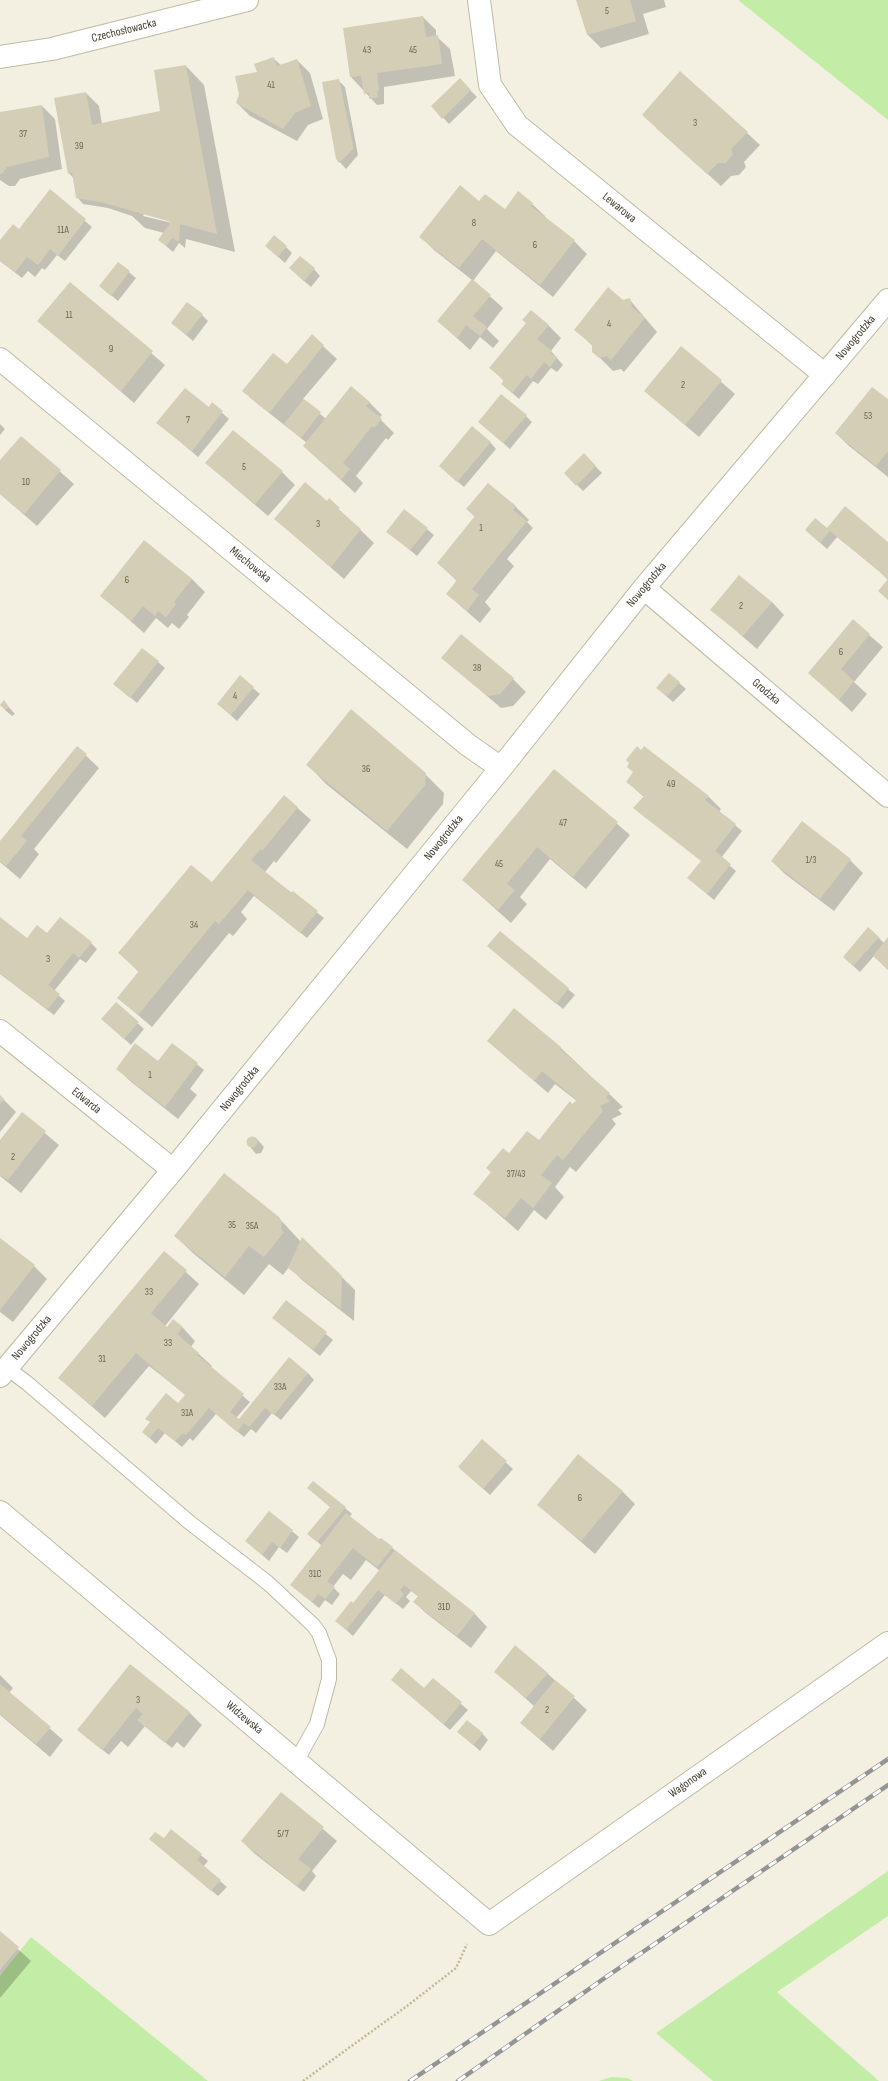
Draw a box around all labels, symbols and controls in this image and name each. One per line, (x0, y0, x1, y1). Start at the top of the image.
house number: 5 (605, 5, 609, 17)
street label: Czechosłowacka (90, 16, 158, 46)
house number: 43 (363, 44, 371, 56)
house number: 45 (409, 44, 417, 56)
house number: 41 (267, 79, 275, 91)
house number: 3 (693, 117, 697, 129)
house number: 37 (19, 128, 27, 140)
house number: 39 (75, 140, 83, 152)
street label: Lewarowa (599, 190, 639, 226)
house number: 8 (472, 217, 476, 229)
house number: 11A (57, 224, 69, 236)
house number: 6 (533, 239, 537, 251)
house number: 11 (66, 309, 72, 321)
street label: Nowogrodzka (833, 313, 879, 363)
house number: 4 (607, 318, 611, 330)
house number: 9 (109, 343, 113, 355)
house number: 2 (681, 379, 685, 391)
house number: 53 (864, 410, 872, 422)
house number: 7 (186, 414, 190, 426)
house number: 5 (242, 461, 246, 473)
house number: 10 (22, 476, 30, 488)
house number: 3 (316, 518, 320, 530)
house number: 1 (479, 522, 483, 534)
street label: Miechowska (226, 544, 274, 586)
street label: Nowogrodzka (624, 560, 670, 610)
house number: 6 (125, 574, 129, 586)
house number: 2 (739, 600, 743, 612)
house number: 6 (839, 646, 843, 658)
house number: 38 (473, 662, 481, 674)
street label: Grodzka (749, 676, 783, 708)
house number: 4 (233, 690, 237, 702)
house number: 36 (362, 763, 370, 775)
house number: 49 (667, 778, 675, 790)
street label: Nowogrodzka (421, 812, 467, 864)
house number: 47 (559, 817, 567, 829)
house number: 1/3 (806, 854, 816, 866)
house number: 45 (495, 858, 503, 870)
house number: 34 (190, 919, 198, 931)
house number: 3 (46, 953, 50, 965)
street label: Nowogrodzka (217, 1063, 263, 1115)
house number: 1 (148, 1069, 152, 1081)
street label: Edwarda (68, 1085, 104, 1117)
house number: 2 (11, 1151, 15, 1163)
house number: 37/43 (506, 1168, 526, 1180)
house number: 35 (228, 1219, 236, 1231)
house number: 35A (246, 1220, 258, 1232)
house number: 33 (145, 1286, 153, 1298)
street label: Nowogrodzka (9, 1313, 55, 1363)
house number: 33 (164, 1337, 172, 1349)
house number: 31 (98, 1353, 106, 1365)
house number: 33A (274, 1381, 286, 1393)
house number: 31A (181, 1407, 193, 1419)
house number: 6 (578, 1492, 582, 1504)
house number: 31C (309, 1568, 321, 1580)
house number: 31D (438, 1601, 450, 1613)
house number: 3 (136, 1694, 140, 1706)
street label: Widzewska (222, 1698, 266, 1738)
house number: 2 (545, 1704, 549, 1716)
street label: Wagonowa (666, 1765, 710, 1801)
house number: 5/7 (277, 1828, 289, 1840)

